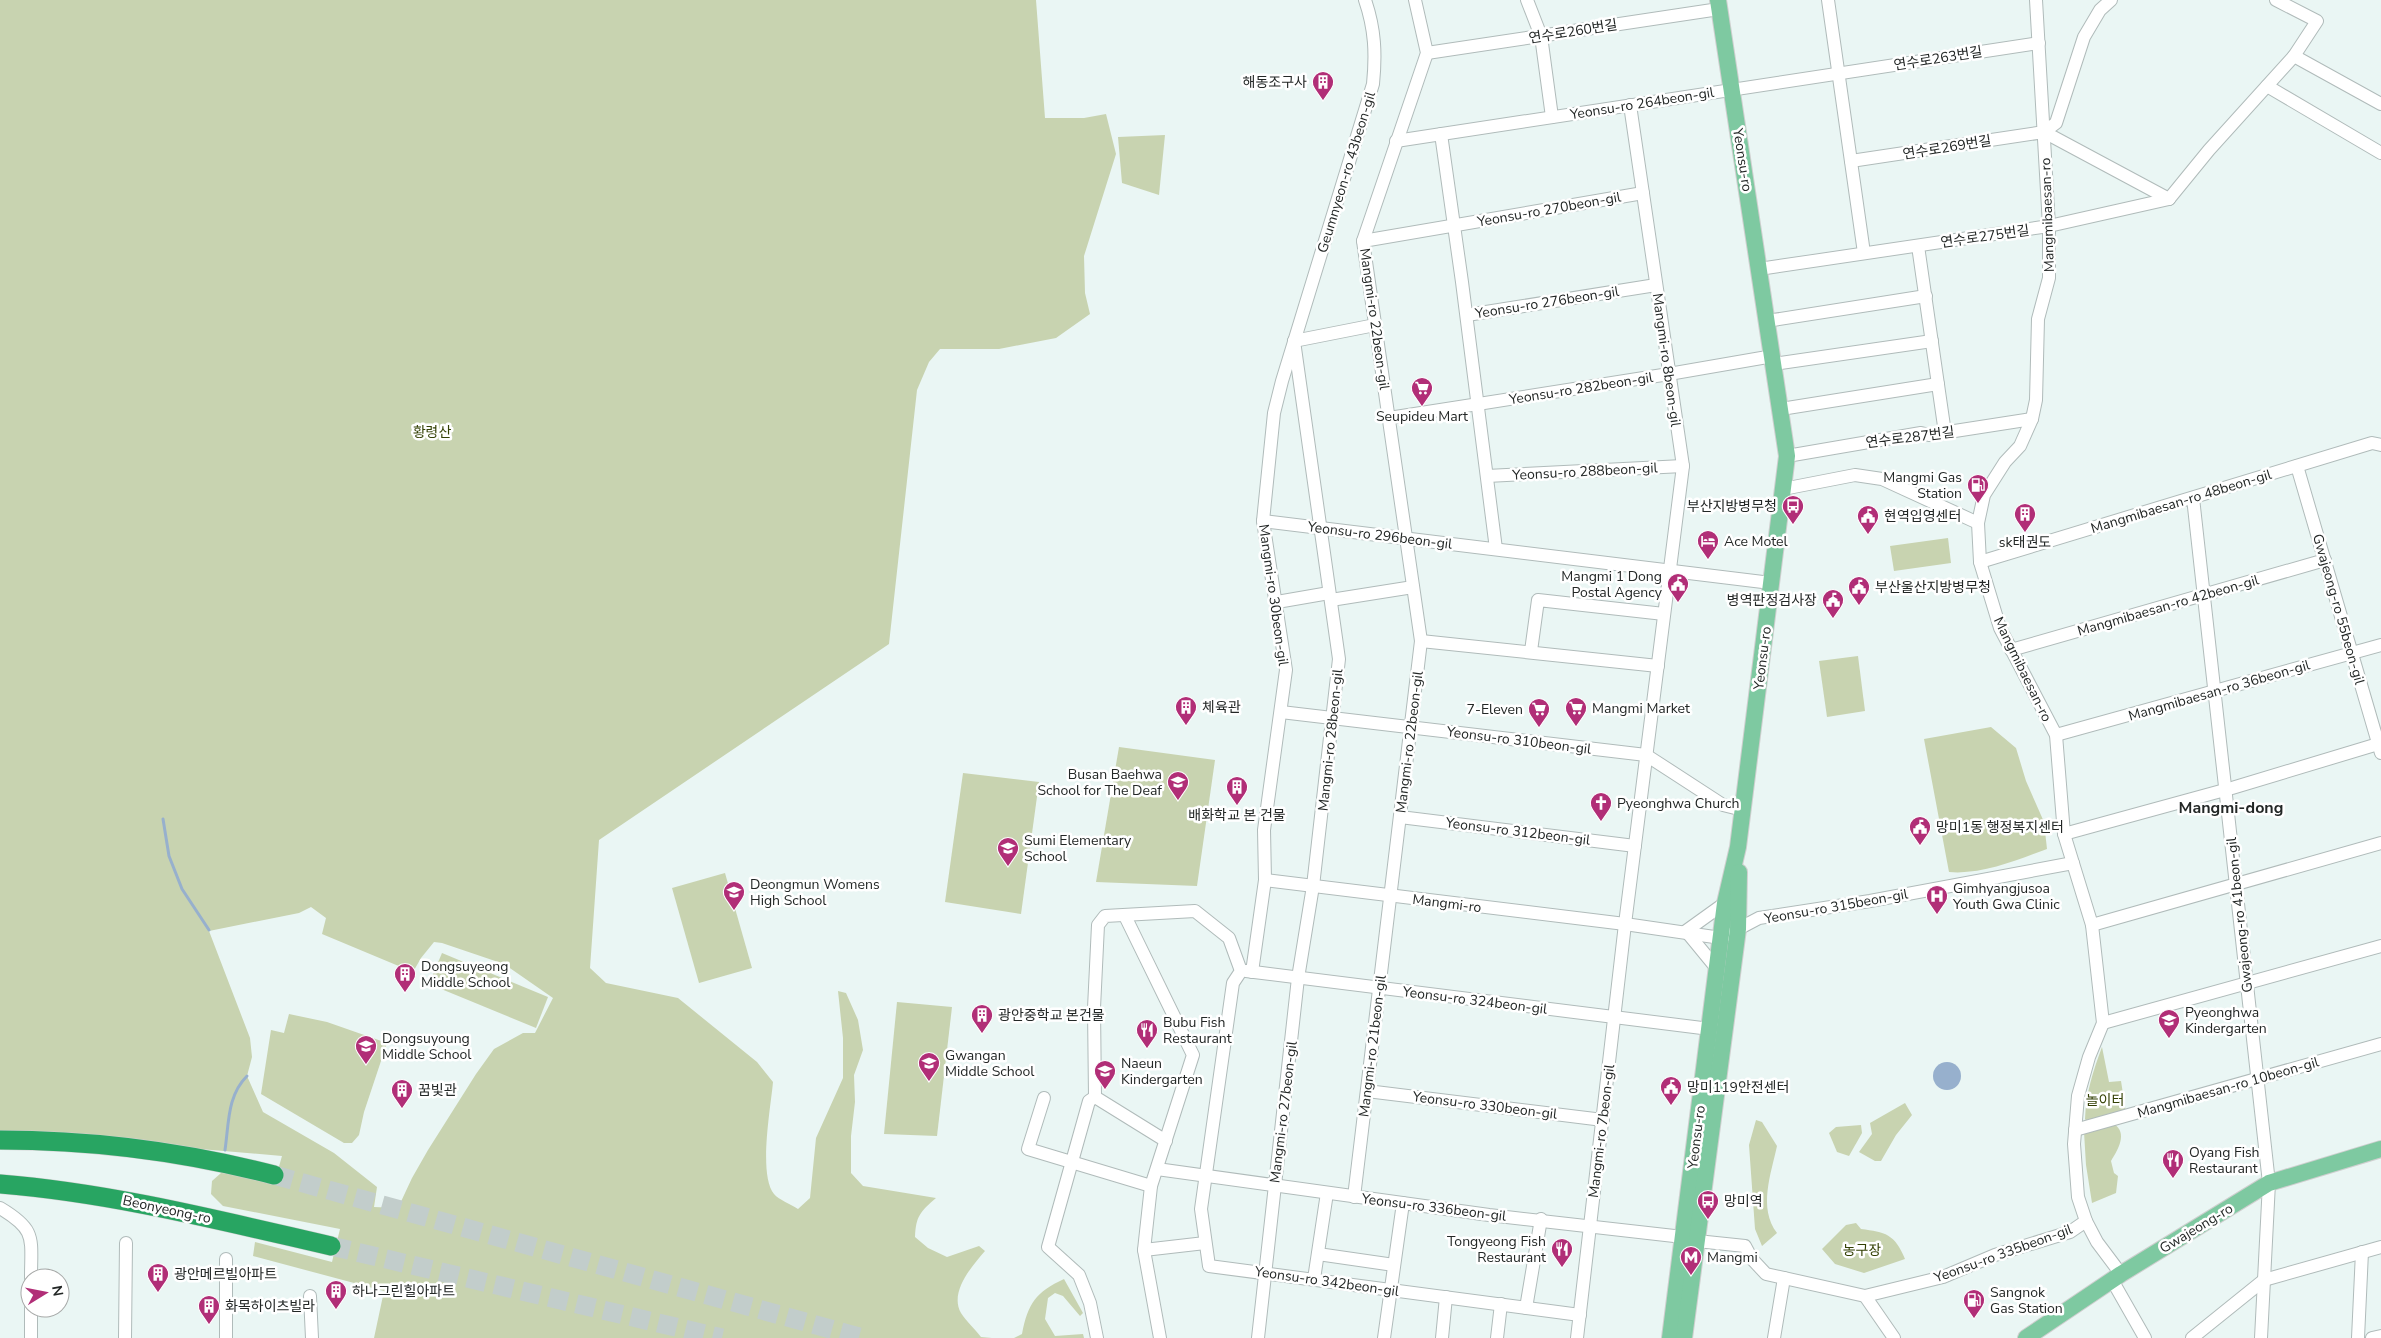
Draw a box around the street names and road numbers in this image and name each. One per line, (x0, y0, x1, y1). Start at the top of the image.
street label: 연수로260번길 (1527, 15, 1619, 48)
street label: 연수로263번길 (1892, 42, 1984, 75)
street label: Yeonsu-ro 264beon-gil (1568, 83, 1716, 124)
street label: Geumnyeon-ro 43beon-gil (1313, 88, 1380, 255)
street label: Yeonsu-ro (1728, 126, 1757, 193)
street label: 연수로269번길 (1901, 131, 1993, 164)
street label: Mangmibaesan-ro (2036, 157, 2059, 273)
street label: Yeonsu-ro 270beon-gil (1475, 187, 1623, 232)
street label: 연수로275번길 (1939, 221, 2031, 252)
street label: Mangmi-ro 22beon-gil (1355, 247, 1394, 392)
street label: Yeonsu-ro 276beon-gil (1473, 282, 1621, 323)
street label: Mangmi-ro 8beon-gil (1648, 292, 1685, 429)
street label: Yeonsu-ro 282beon-gil (1507, 368, 1655, 409)
street label: 연수로287번길 (1864, 423, 1956, 452)
street label: Yeonsu-ro 288beon-gil (1511, 458, 1659, 485)
street label: Mangmibaesan-ro 48beon-gil (2088, 465, 2275, 538)
street label: Yeonsu-ro 296beon-gil (1306, 517, 1454, 554)
street label: Mangmi-ro 30beon-gil (1254, 523, 1293, 668)
street label: Gwajeong-ro 55beon-gil (2308, 532, 2369, 688)
street label: Mangmibaesan-ro 42beon-gil (2075, 570, 2262, 641)
street label: Mangmibaesan-ro (1989, 614, 2056, 725)
street label: Yeonsu-ro (1749, 625, 1776, 692)
street label: Mangmibaesan-ro 36beon-gil (2126, 655, 2313, 726)
street label: Mangmi-ro 28beon-gil (1314, 667, 1348, 812)
street label: Mangmi-ro 22beon-gil (1391, 669, 1428, 814)
street label: Yeonsu-ro 310beon-gil (1445, 722, 1593, 759)
street label: Yeonsu-ro 312beon-gil (1444, 813, 1592, 850)
street label: Gwajeong-ro 41beon-gil (2222, 836, 2257, 994)
street label: Yeonsu-ro 315beon-gil (1762, 884, 1910, 929)
street label: Mangmi-ro (1411, 890, 1483, 917)
street label: Mangmi-ro 21beon-gil (1354, 973, 1391, 1118)
street label: Yeonsu-ro 324beon-gil (1401, 982, 1549, 1019)
street label: Mangmi-ro 27beon-gil (1265, 1039, 1302, 1184)
street label: Mangmibaesan-ro 10beon-gil (2135, 1052, 2322, 1123)
street label: Mangmi-ro 7beon-gil (1584, 1062, 1619, 1199)
street label: Yeonsu-ro 330beon-gil (1411, 1087, 1559, 1124)
street label: Yeonsu-ro (1683, 1104, 1710, 1171)
street label: Yeonsu-ro 336beon-gil (1360, 1189, 1508, 1226)
street label: Beonyeong-ro (121, 1191, 213, 1228)
street label: Gwajeong-ro (2156, 1199, 2237, 1258)
street label: Yeonsu-ro 335beon-gil (1931, 1219, 2076, 1288)
street label: Yeonsu-ro 342beon-gil (1253, 1262, 1401, 1301)

